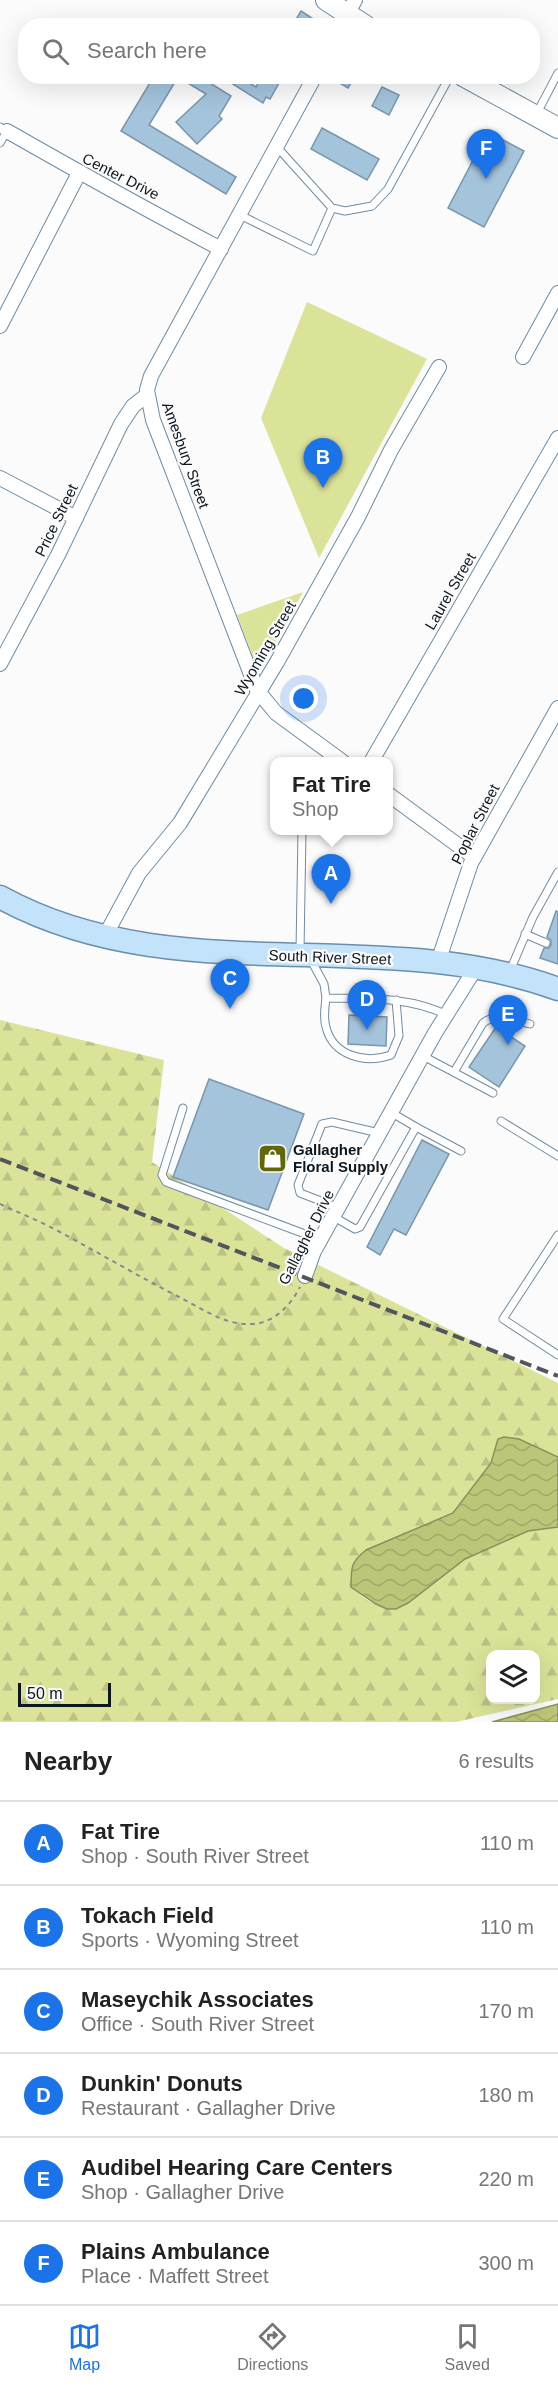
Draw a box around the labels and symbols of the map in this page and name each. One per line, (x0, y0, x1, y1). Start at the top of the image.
pin: F (466, 130, 506, 179)
street label: Center Drive (80, 149, 162, 203)
street label: Amesbury Street (159, 400, 213, 511)
pin: B (304, 438, 342, 488)
street label: Price Street (31, 480, 81, 559)
street label: Laurel Street (421, 549, 479, 632)
street label: Wyoming Street (231, 597, 299, 698)
your location (289, 684, 318, 713)
street label: Poplar Street (448, 780, 503, 867)
pin: A (312, 854, 350, 904)
street label: South River Street (268, 946, 392, 968)
pin: C (210, 960, 250, 1009)
pin: D (348, 980, 386, 1030)
pin: E (488, 996, 528, 1045)
place label: Gallagher Floral Supply (293, 1141, 389, 1175)
shop icon: Gallagher Floral Supply (256, 1142, 288, 1174)
street label: Gallagher Drive (275, 1187, 337, 1287)
scale bar (18, 1680, 111, 1708)

